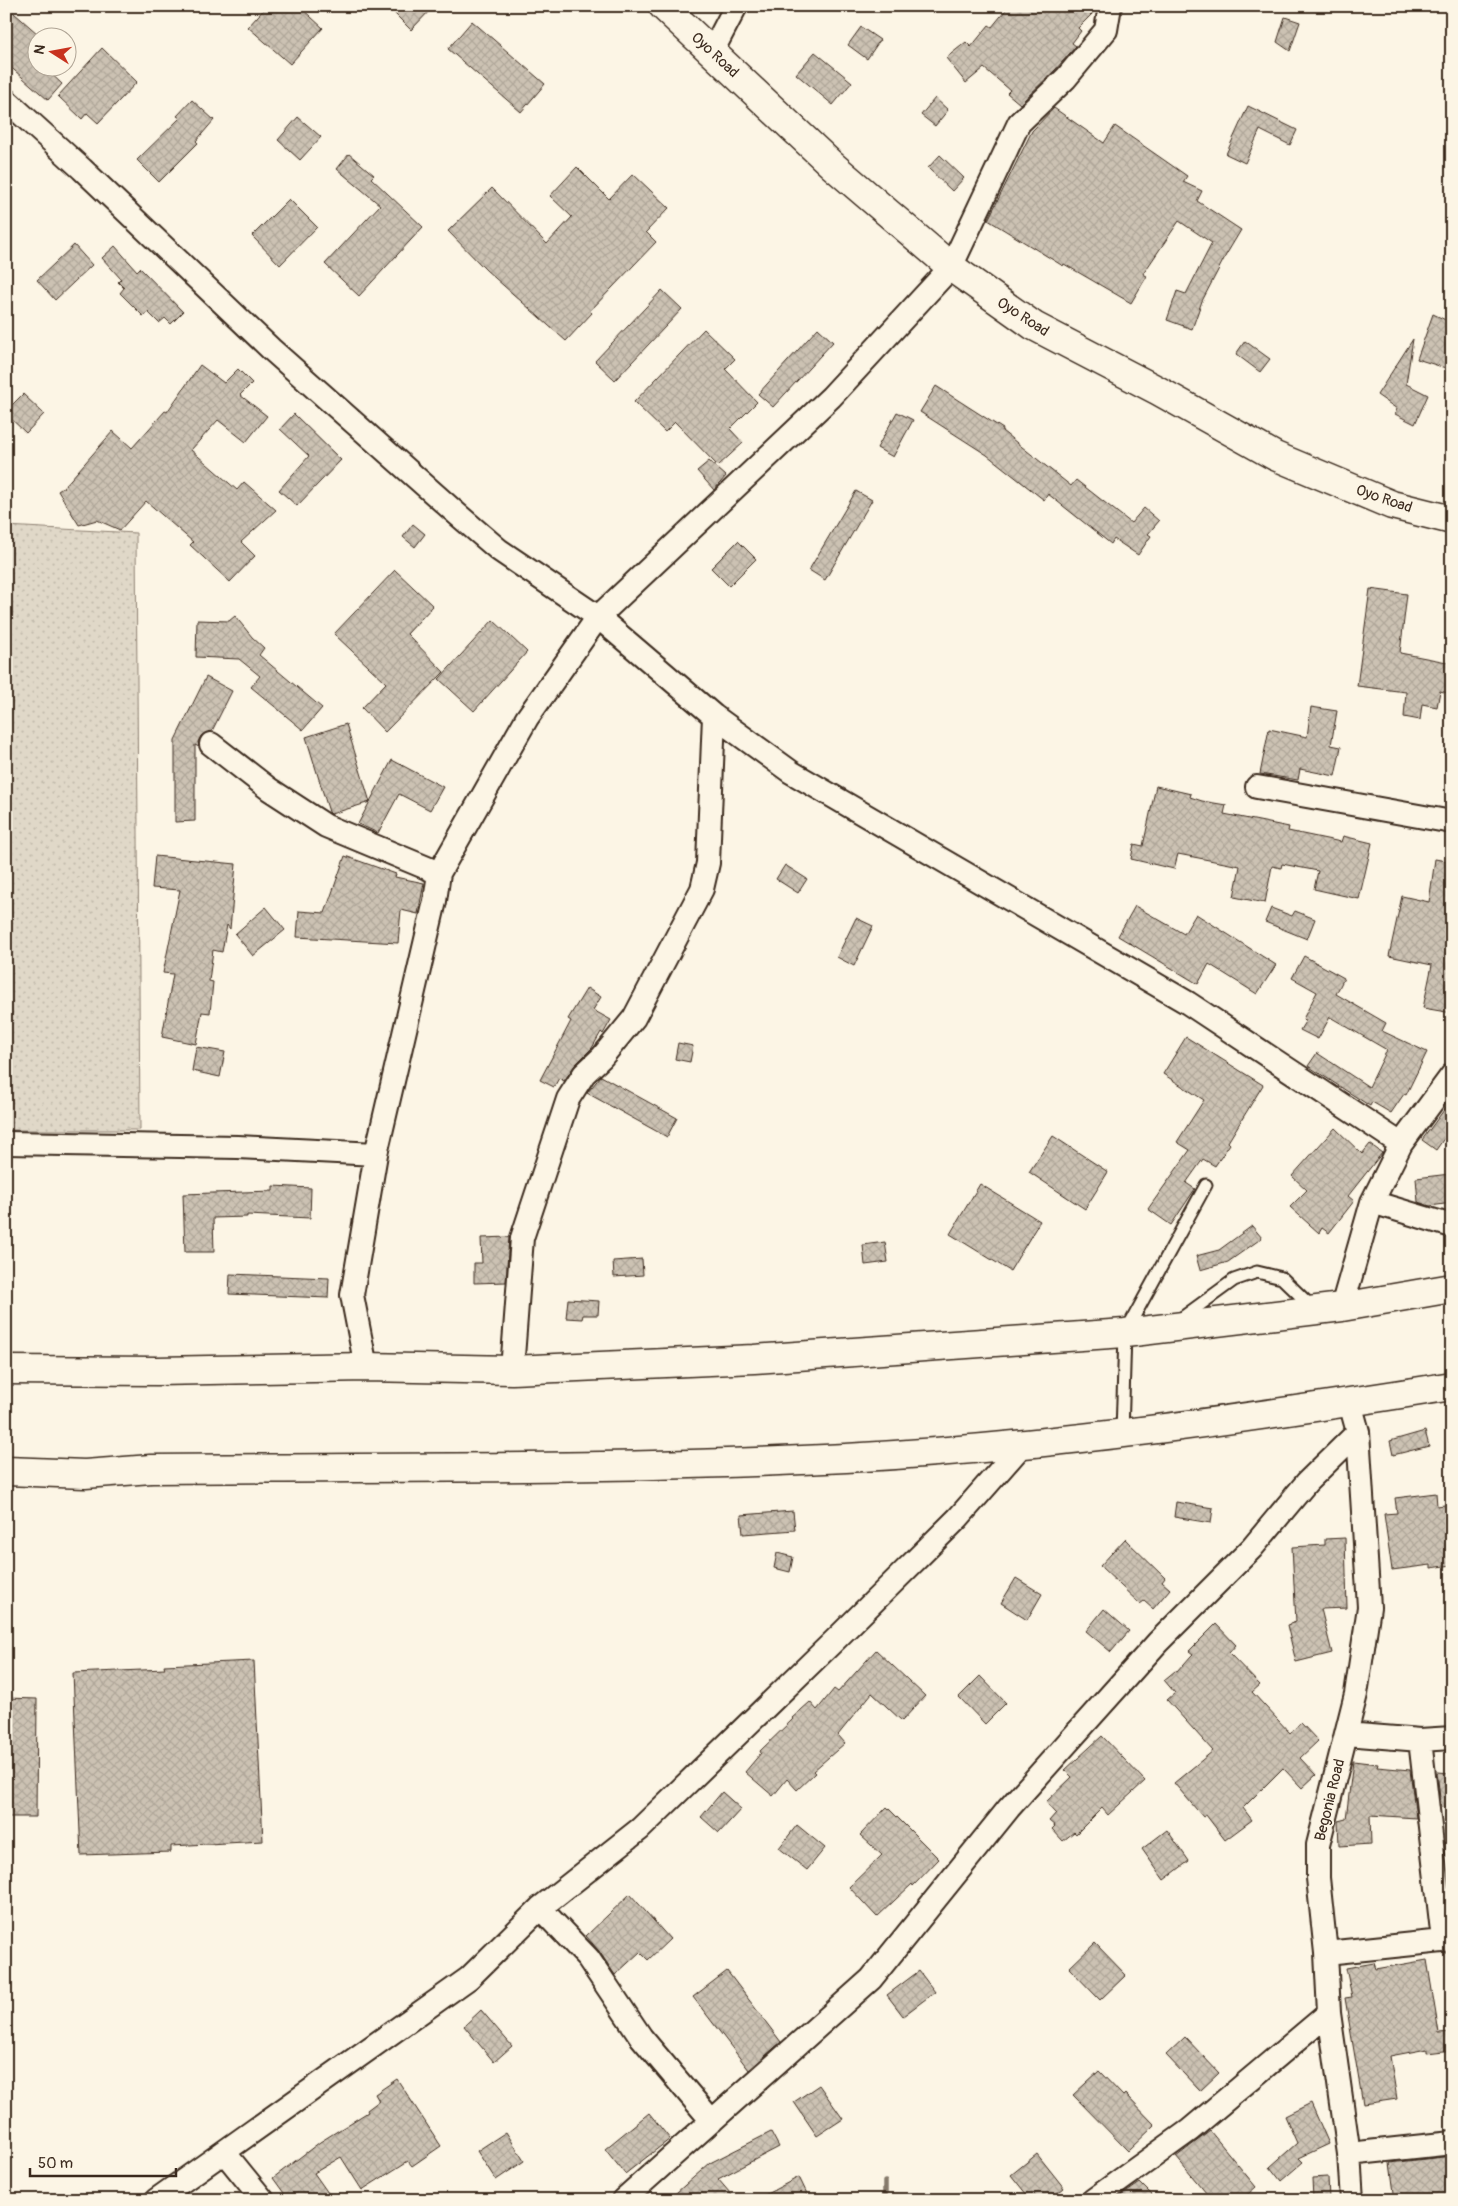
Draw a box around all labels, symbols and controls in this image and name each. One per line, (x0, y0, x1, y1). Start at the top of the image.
north arrow (28, 28, 78, 78)
street label: Oyo Road (687, 28, 743, 82)
text: N (30, 43, 49, 56)
street label: Oyo Road (993, 293, 1053, 341)
street label: Oyo Road (1353, 481, 1415, 517)
street label: Begonia Road (1311, 1757, 1349, 1843)
scale bar (30, 2146, 176, 2178)
text: 50 m (38, 2154, 73, 2173)

